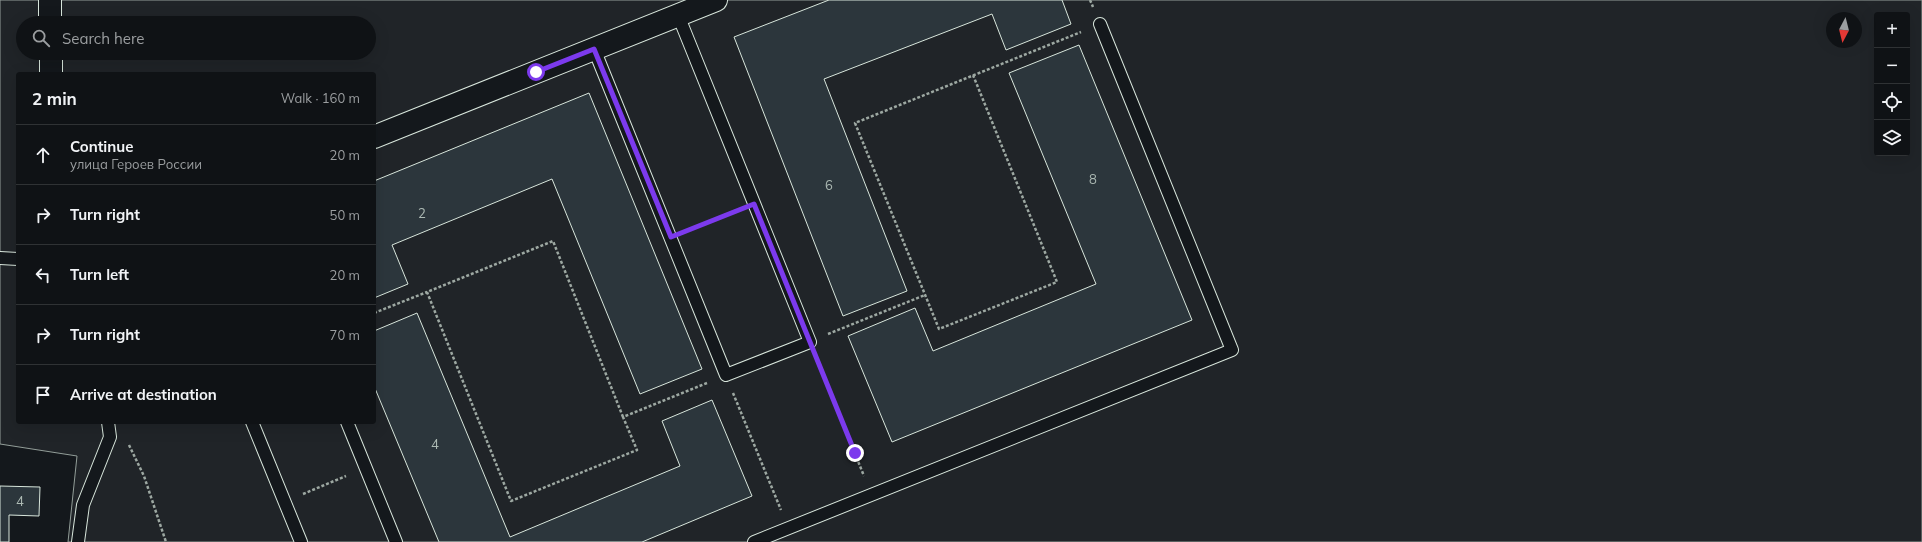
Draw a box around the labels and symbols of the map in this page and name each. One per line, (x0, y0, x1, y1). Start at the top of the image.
north arrow (1826, 12, 1862, 48)
route start (527, 63, 545, 81)
house number: 8 (1089, 171, 1097, 187)
house number: 6 (825, 177, 833, 193)
house number: 2 (418, 205, 426, 221)
house number: 4 (431, 436, 439, 452)
route end (846, 444, 864, 462)
house number: 4 (16, 493, 24, 509)

